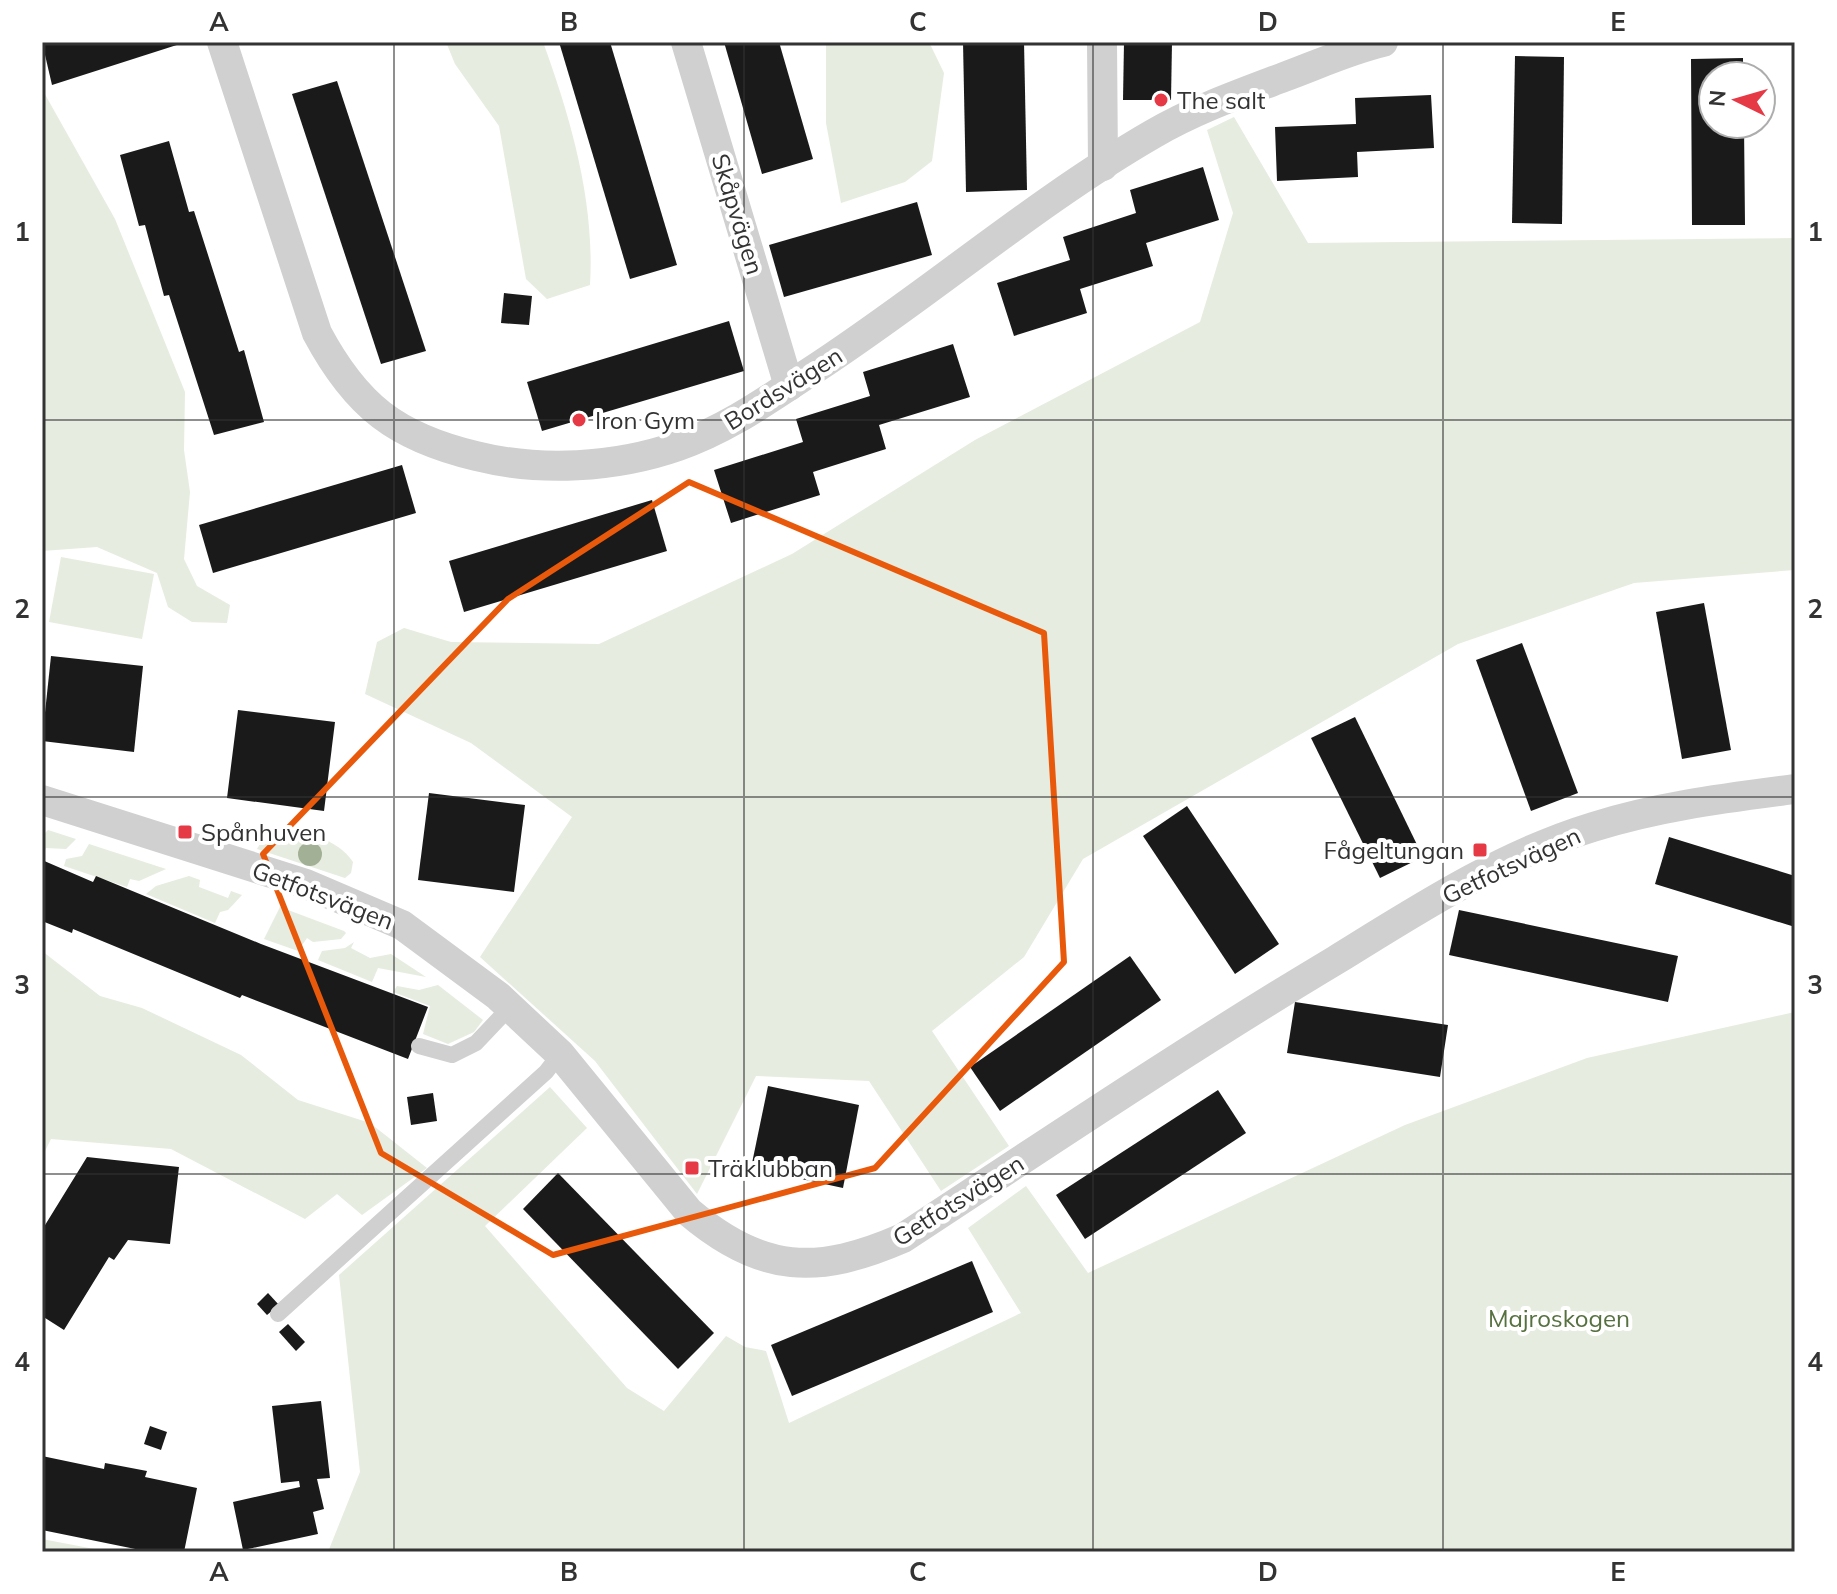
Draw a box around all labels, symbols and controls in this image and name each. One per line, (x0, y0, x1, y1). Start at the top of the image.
text: A (209, 5, 229, 38)
text: B (560, 5, 578, 38)
text: C (909, 5, 927, 38)
text: D (1258, 5, 1278, 38)
text: E (1610, 5, 1626, 38)
north arrow (1697, 60, 1777, 140)
place label: The salt (1177, 85, 1265, 115)
text: N (1702, 89, 1732, 108)
marker: The salt (1152, 91, 1170, 109)
street label: Skåpvägen (705, 150, 771, 278)
text: 1 (14, 215, 30, 248)
text: 1 (1807, 215, 1823, 248)
street label: Bordsvägen (718, 340, 848, 436)
place label: Iron Gym (595, 405, 695, 435)
marker: Iron Gym (570, 411, 588, 429)
text: 2 (14, 592, 30, 625)
text: 2 (1807, 592, 1823, 625)
place label: Spånhuven (201, 817, 326, 847)
street label: Getfotsvägen (1437, 820, 1585, 910)
marker: Spånhuven (176, 823, 194, 841)
place label: Fågeltungan (1324, 835, 1464, 865)
marker: Fågeltungan (1471, 841, 1489, 859)
street label: Getfotsvägen (248, 854, 398, 936)
text: 3 (14, 968, 30, 1001)
text: 3 (1807, 968, 1823, 1001)
street label: Getfotsvägen (887, 1148, 1029, 1252)
place label: Träklubban (708, 1153, 833, 1183)
marker: Träklubban (683, 1159, 701, 1177)
park label: Majroskogen (1488, 1303, 1630, 1333)
text: 4 (14, 1345, 30, 1378)
text: 4 (1807, 1345, 1823, 1378)
text: A (209, 1555, 229, 1588)
text: B (560, 1555, 578, 1588)
text: C (909, 1555, 927, 1588)
text: D (1258, 1555, 1278, 1588)
text: E (1610, 1555, 1626, 1588)

